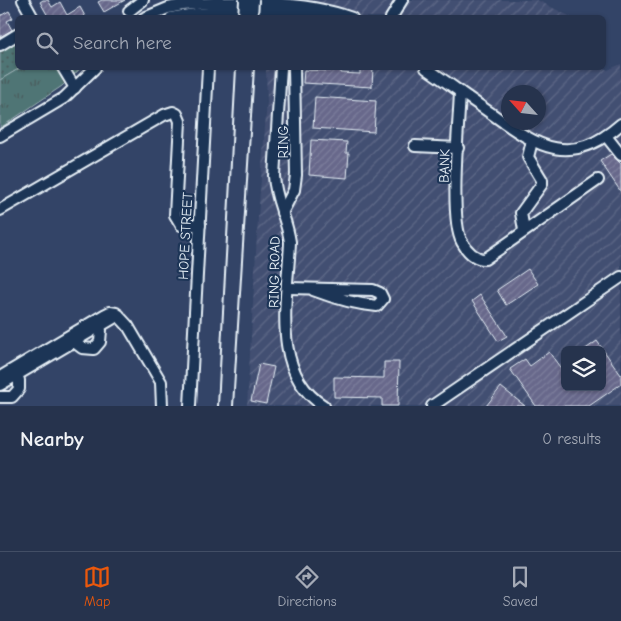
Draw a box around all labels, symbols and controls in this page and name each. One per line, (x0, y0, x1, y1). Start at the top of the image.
search box (15, 15, 606, 70)
icon: search (33, 29, 61, 57)
text: Search here (73, 32, 172, 54)
north arrow (501, 85, 546, 130)
street label: RING (275, 125, 292, 159)
street label: BANK (435, 149, 454, 183)
street label: HOPE STREET (175, 191, 196, 280)
street label: RING ROAD (265, 236, 284, 308)
map controls (561, 346, 606, 391)
button: layers (561, 346, 606, 391)
text: Nearby (20, 427, 84, 451)
text: 0 results (542, 430, 601, 448)
tab: Map (83, 563, 111, 610)
tab: Directions (277, 563, 337, 610)
tab: Saved (503, 563, 538, 610)

